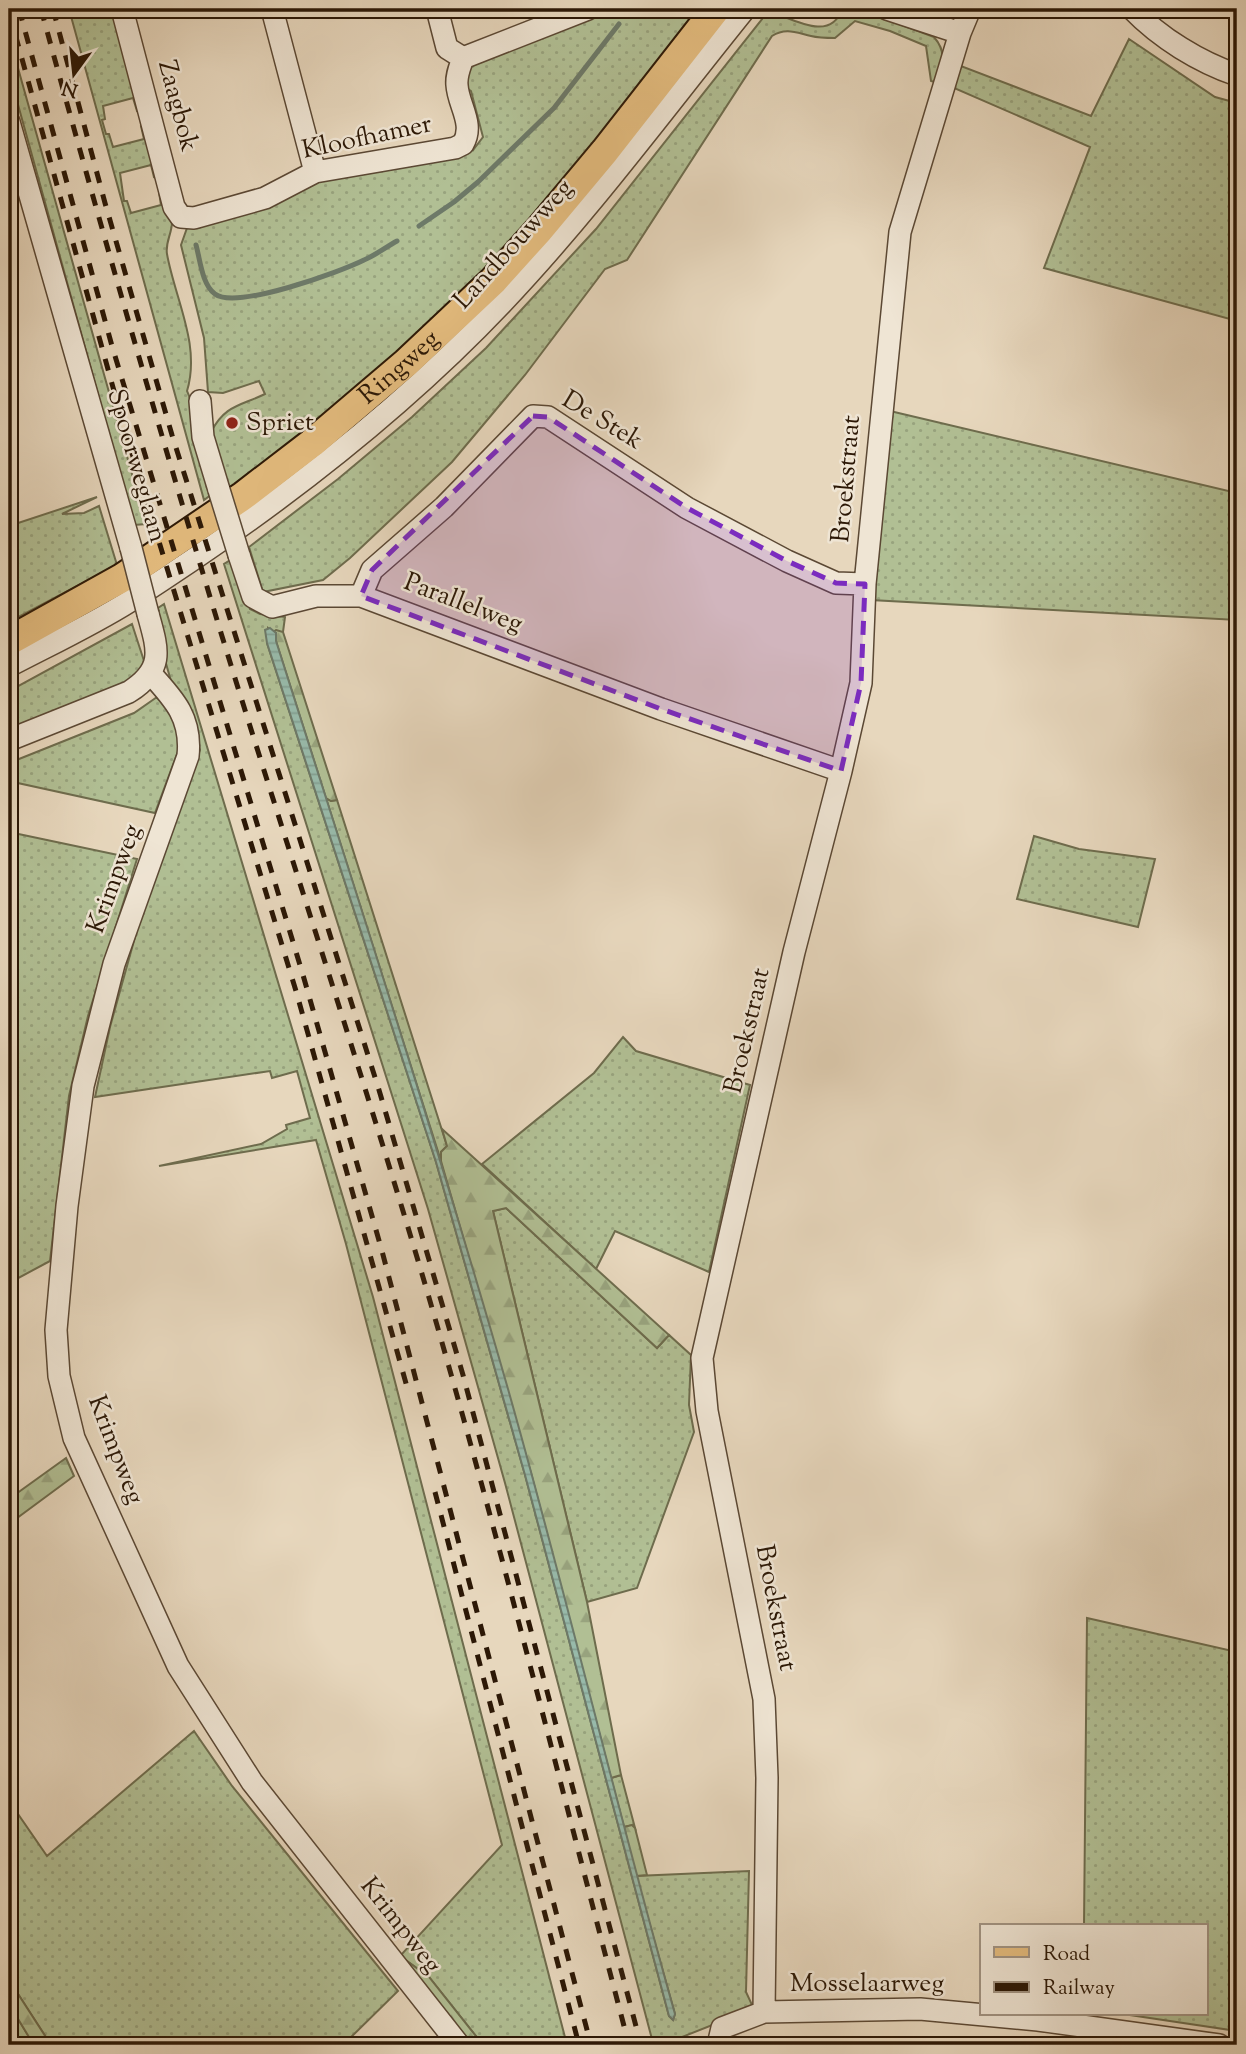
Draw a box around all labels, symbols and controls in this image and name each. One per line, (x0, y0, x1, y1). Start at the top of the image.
north arrow (38, 38, 108, 108)
street label: Zaagbok (147, 56, 207, 156)
text: N (59, 73, 81, 103)
street label: Kloofhamer (299, 106, 436, 170)
street label: Landbouwweg (445, 172, 583, 318)
street label: Ringweg (351, 322, 448, 414)
street label: De Stek (554, 382, 650, 460)
street label: Spoorweglaan (96, 385, 176, 547)
place label: Spriet (246, 405, 314, 442)
street label: Broekstraat (823, 414, 871, 544)
marker: Spriet (224, 415, 240, 431)
street label: Parallelweg (398, 564, 528, 644)
street label: Krimpweg (78, 819, 152, 939)
street label: Broekstraat (716, 964, 780, 1098)
street label: Krimpweg (77, 1390, 153, 1510)
street label: Broekstraat (745, 1542, 805, 1674)
street label: Krimpweg (350, 1870, 450, 1982)
legend (980, 1924, 1208, 2016)
text: Road (1043, 1940, 1090, 1970)
street label: Mosselaarweg (790, 1966, 944, 2003)
text: Railway (1043, 1974, 1115, 2004)

